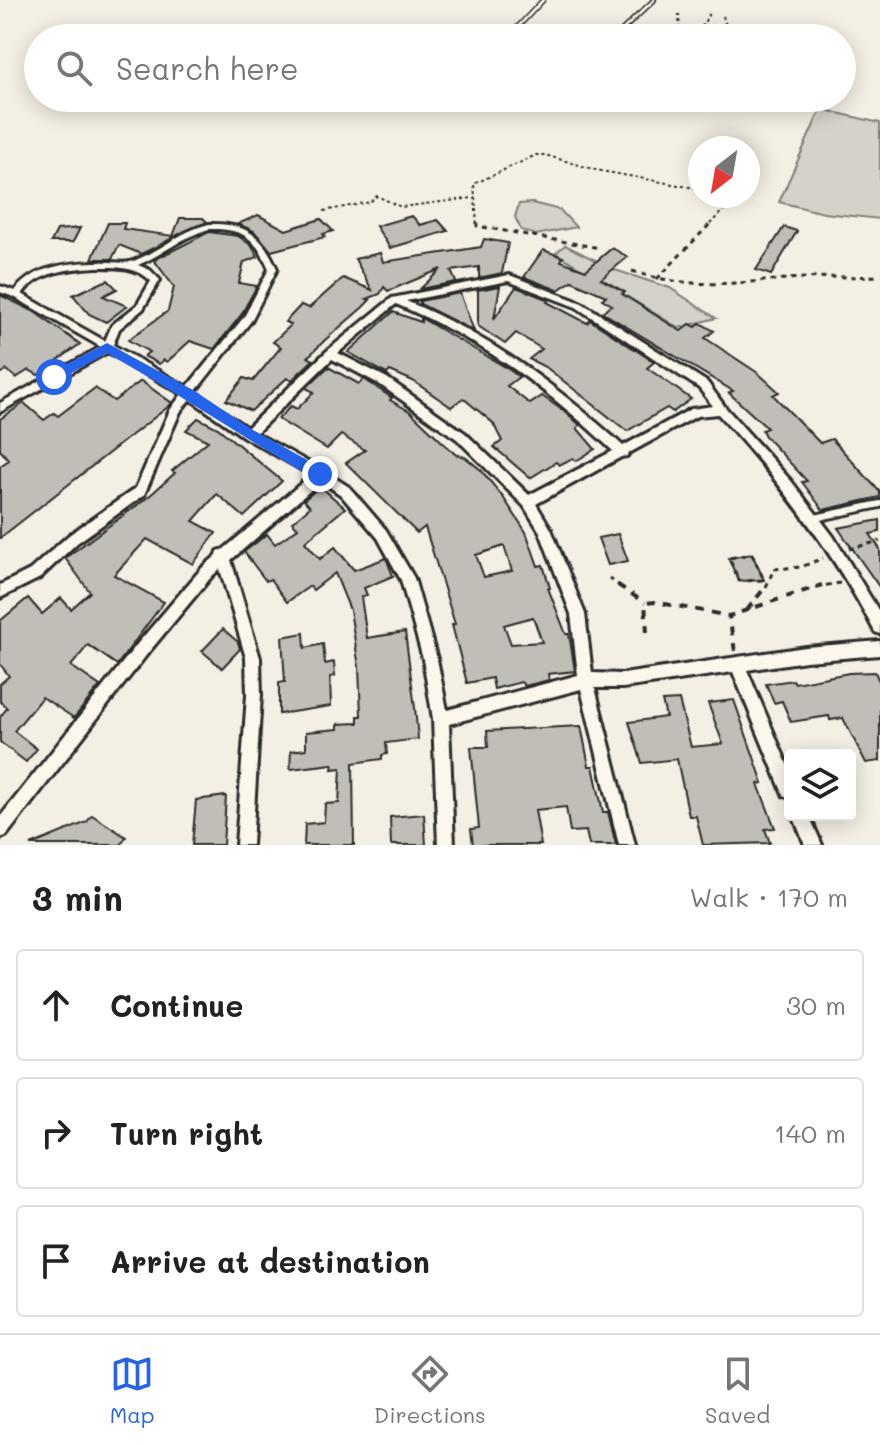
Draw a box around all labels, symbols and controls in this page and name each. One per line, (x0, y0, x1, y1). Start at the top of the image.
search box (24, 24, 856, 112)
icon: search (52, 46, 96, 90)
text: Search here (116, 48, 299, 88)
north arrow (688, 136, 760, 208)
route start (36, 359, 72, 395)
route end (302, 456, 338, 492)
map controls (784, 749, 856, 821)
button: layers (784, 749, 856, 821)
text: 3 min (32, 875, 123, 920)
text: Walk · 170 m (690, 880, 848, 914)
icon: ahead (34, 983, 78, 1027)
text: Continue (110, 985, 243, 1025)
text: 30 m (786, 988, 846, 1022)
icon: right (34, 1111, 78, 1155)
text: Turn right (110, 1113, 263, 1153)
text: 140 m (774, 1116, 846, 1150)
icon: arrive (34, 1239, 78, 1283)
text: Arrive at destination (110, 1241, 430, 1281)
tab: Map (110, 1352, 155, 1429)
tab: Directions (374, 1352, 486, 1429)
tab: Saved (705, 1352, 770, 1429)

